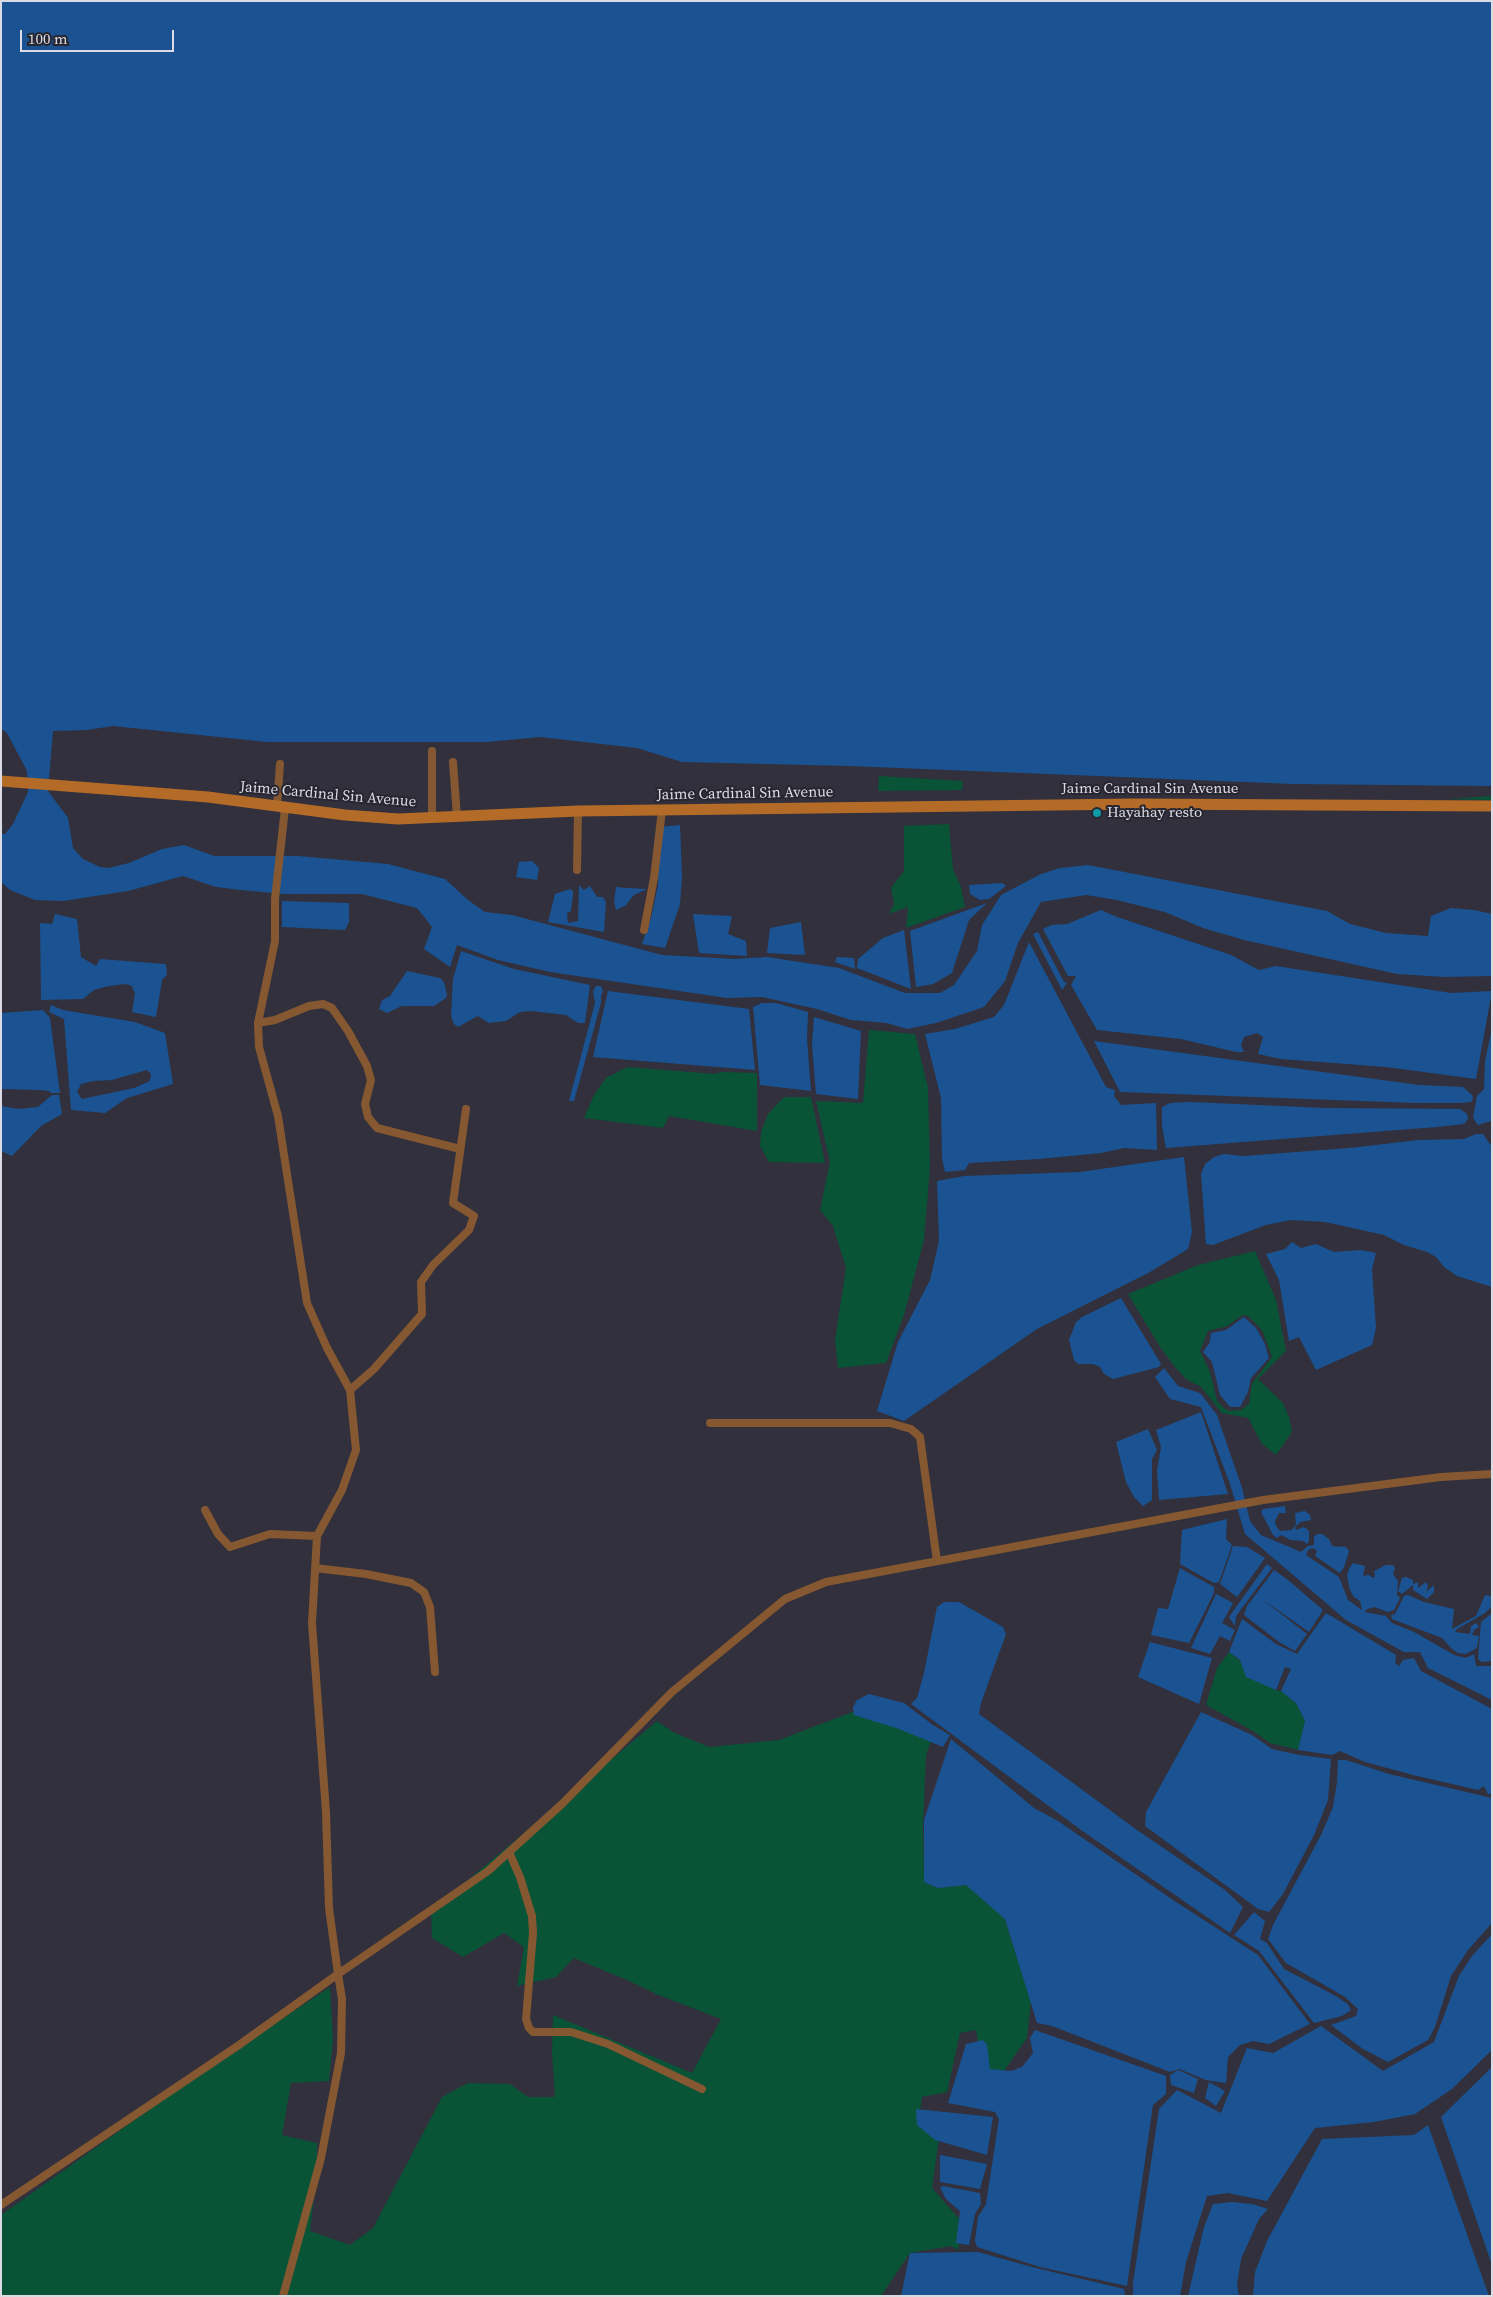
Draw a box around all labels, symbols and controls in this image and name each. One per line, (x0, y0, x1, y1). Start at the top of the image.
scale bar (22, 20, 176, 52)
text: 100 m (28, 28, 68, 49)
street label: Jaime Cardinal Sin Avenue (239, 778, 417, 812)
street label: Jaime Cardinal Sin Avenue (1062, 780, 1238, 798)
street label: Jaime Cardinal Sin Avenue (656, 783, 834, 805)
place label: Hayahay resto (1107, 804, 1202, 822)
marker: Hayahay resto (1091, 807, 1103, 819)

